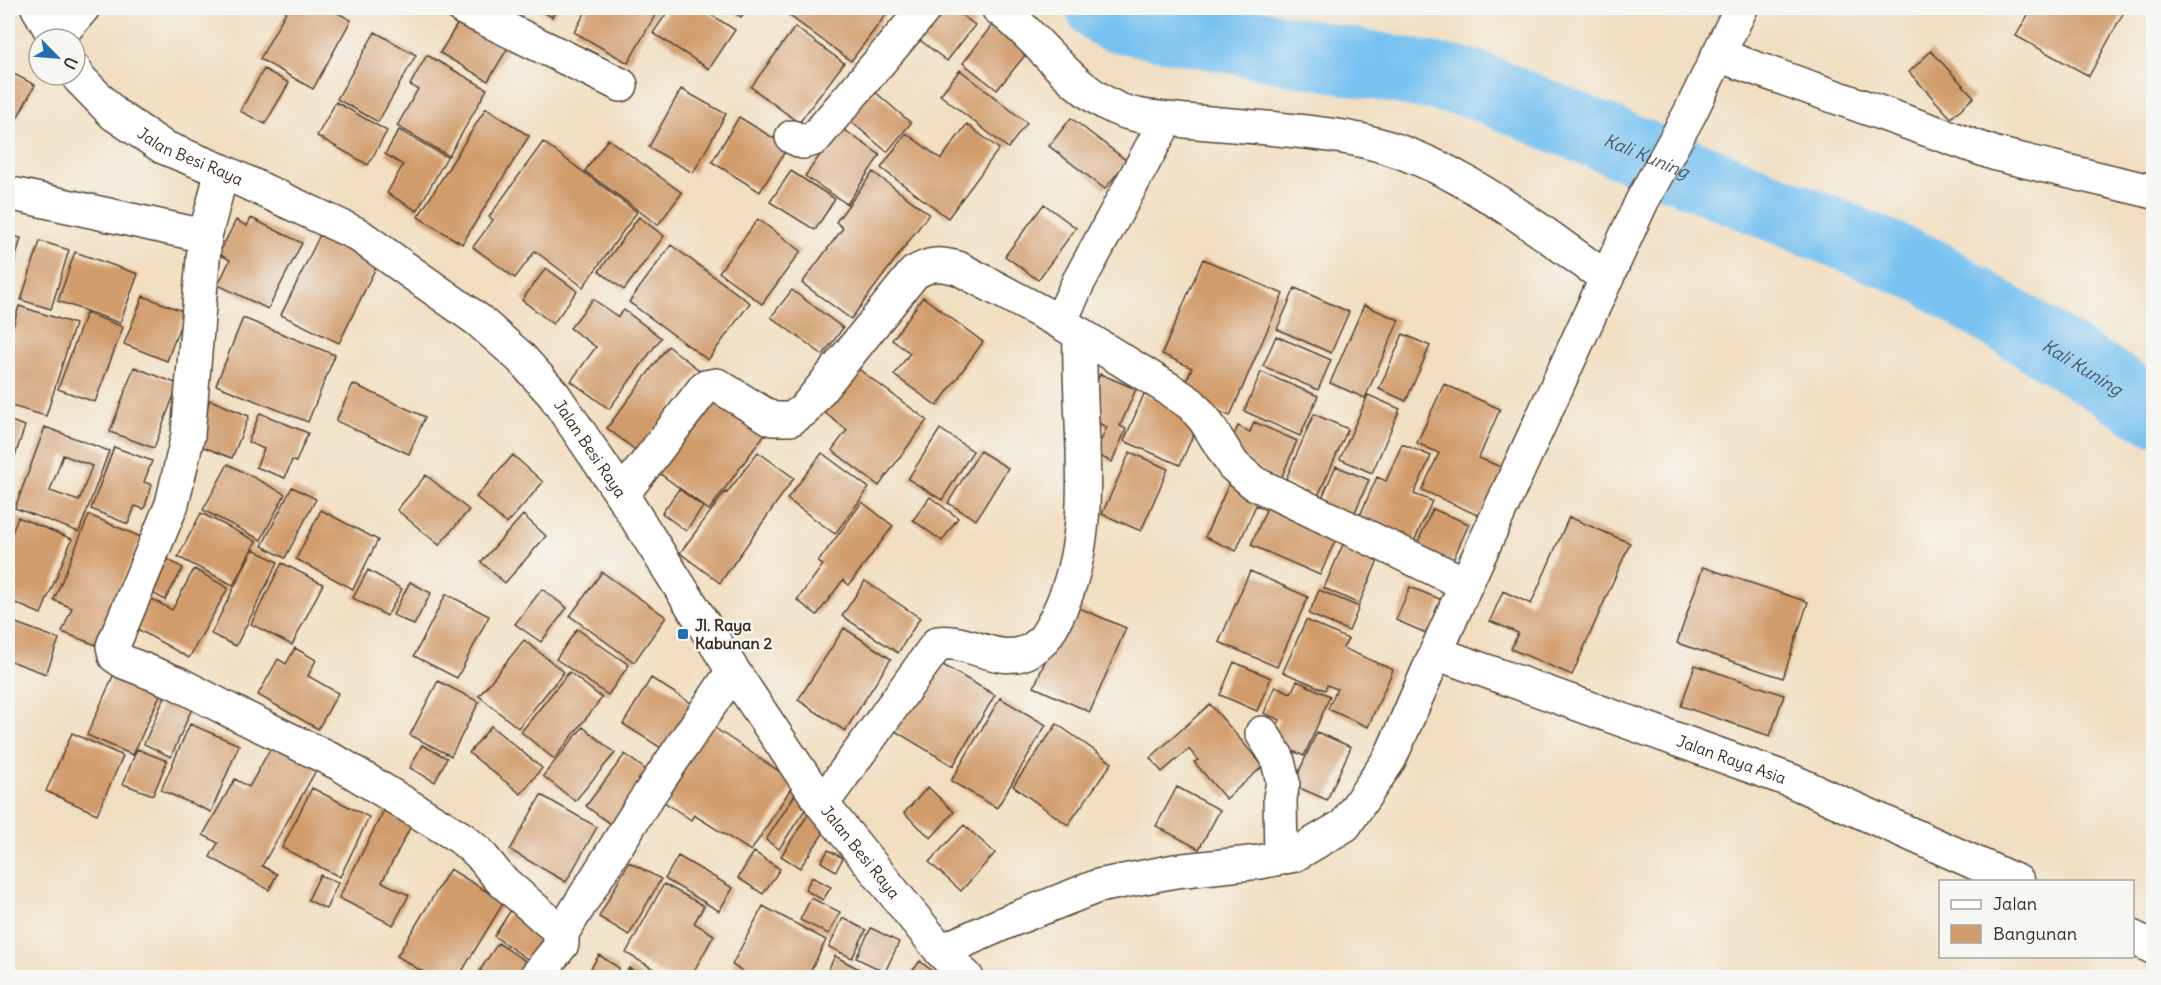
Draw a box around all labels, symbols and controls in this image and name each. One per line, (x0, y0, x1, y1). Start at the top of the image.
north arrow (27, 27, 87, 87)
text: U (59, 54, 82, 73)
street label: Jalan Besi Raya (134, 123, 246, 189)
water label: Kali Kuning (1601, 128, 1695, 184)
water label: Kali Kuning (2038, 333, 2129, 401)
street label: Jalan Besi Raya (550, 396, 631, 501)
place label: Jl. Raya Kabunan 2 (695, 615, 773, 653)
marker: Jl. Raya Kabunan 2 (676, 627, 690, 641)
street label: Jalan Raya Asia (1674, 730, 1789, 788)
street label: Jalan Besi Raya (817, 801, 905, 903)
legend (1939, 880, 2134, 958)
text: Jalan (1993, 892, 2037, 915)
text: Bangunan (1993, 922, 2077, 945)

